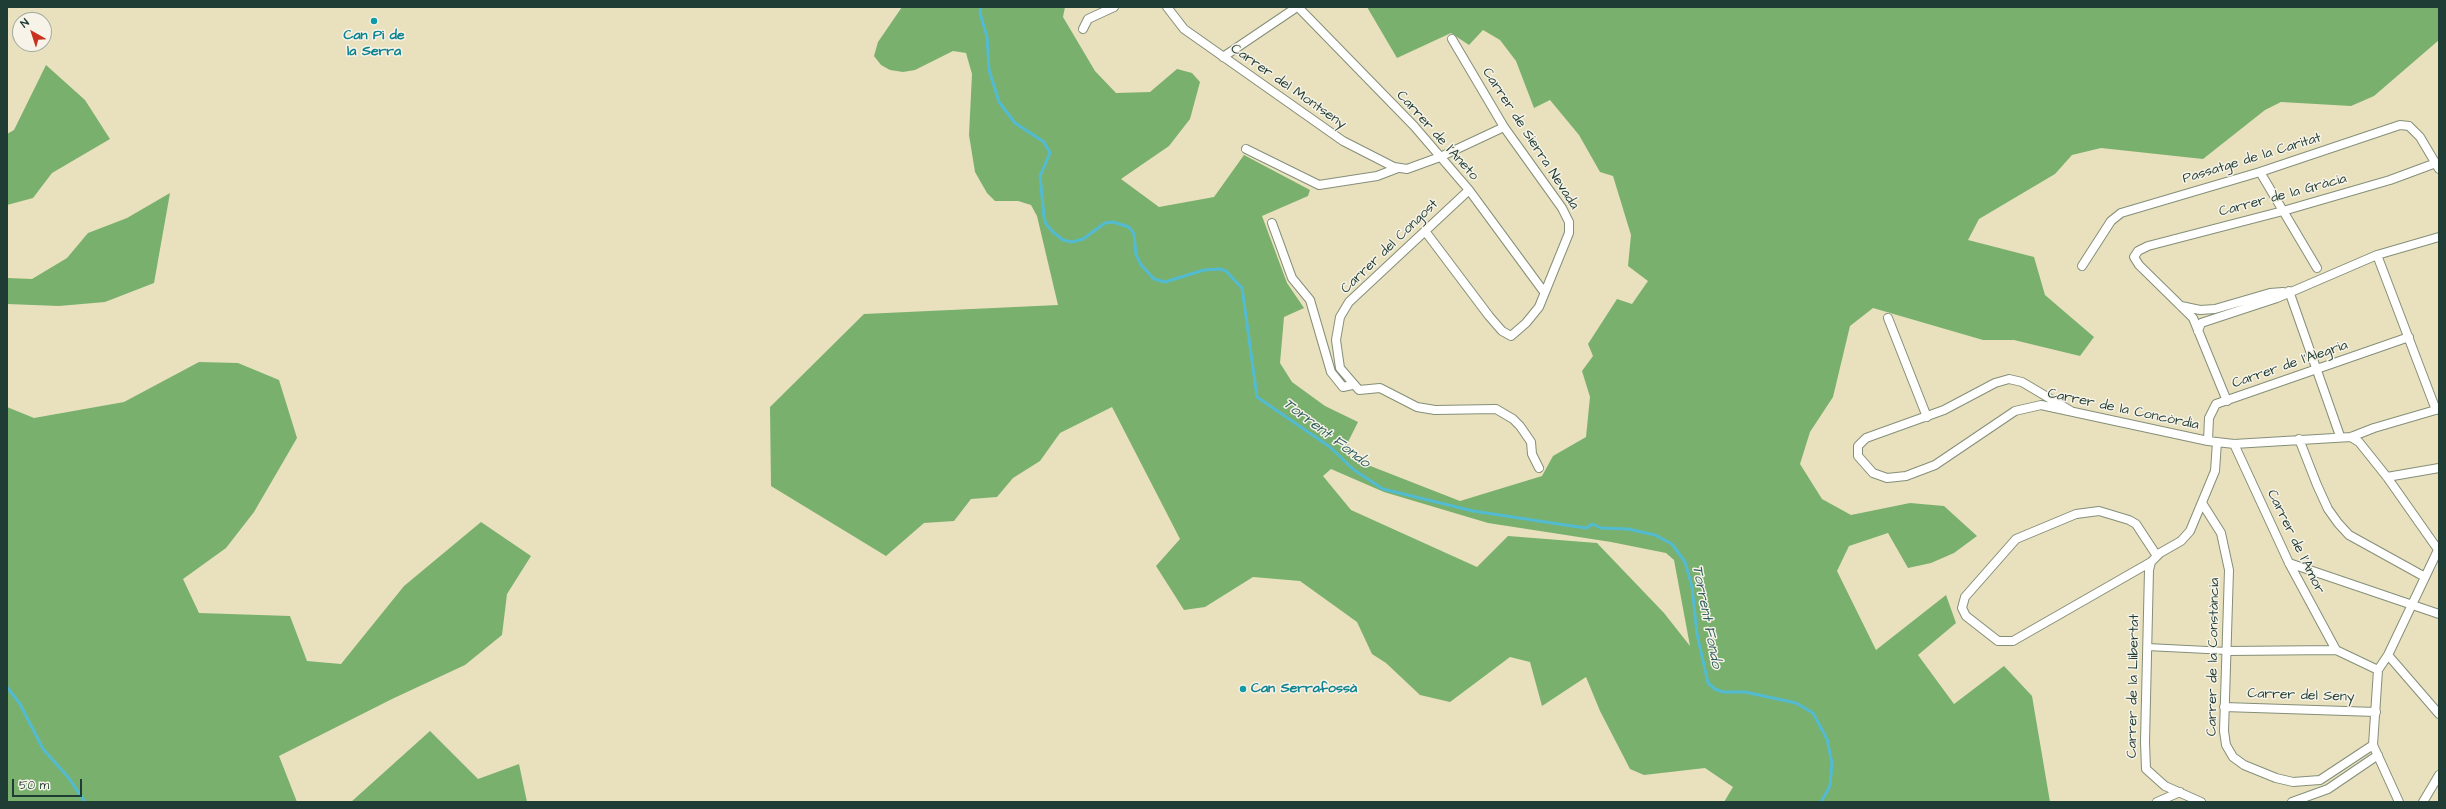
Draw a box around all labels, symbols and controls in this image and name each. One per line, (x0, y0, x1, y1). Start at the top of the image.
north arrow (12, 12, 52, 52)
text: N (17, 15, 32, 31)
marker: Can Pi de la Serra (369, 16, 379, 26)
place label: Can Pi de la Serra (343, 28, 405, 60)
street label: Carrer del Montseny (1227, 41, 1349, 133)
street label: Carrer de Sierra Nevada (1478, 65, 1582, 213)
street label: Carrer de l'Aneto (1392, 88, 1482, 184)
street label: Passatge de la Caritat (2181, 130, 2323, 188)
street label: Carrer de la Gràcia (2217, 171, 2349, 221)
street label: Carrer del Congost (1338, 196, 1442, 298)
street label: Carrer de l'Alegria (2230, 337, 2350, 393)
street label: Carrer de la Concòrdia (2046, 386, 2200, 434)
water label: Torrent Fondo (1279, 395, 1373, 473)
street label: Carrer de l'Amor (2263, 487, 2327, 597)
water label: Torrent Fondo (1687, 564, 1725, 670)
street label: Carrer de la Constància (2204, 578, 2224, 736)
street label: Carrer de la Llibertat (2124, 614, 2144, 758)
place label: Can Serrafossà (1251, 681, 1357, 697)
marker: Can Serrafossà (1238, 684, 1248, 694)
street label: Carrer del Seny (2247, 686, 2355, 706)
scale bar (14, 771, 84, 797)
text: 50 m (19, 777, 49, 794)

